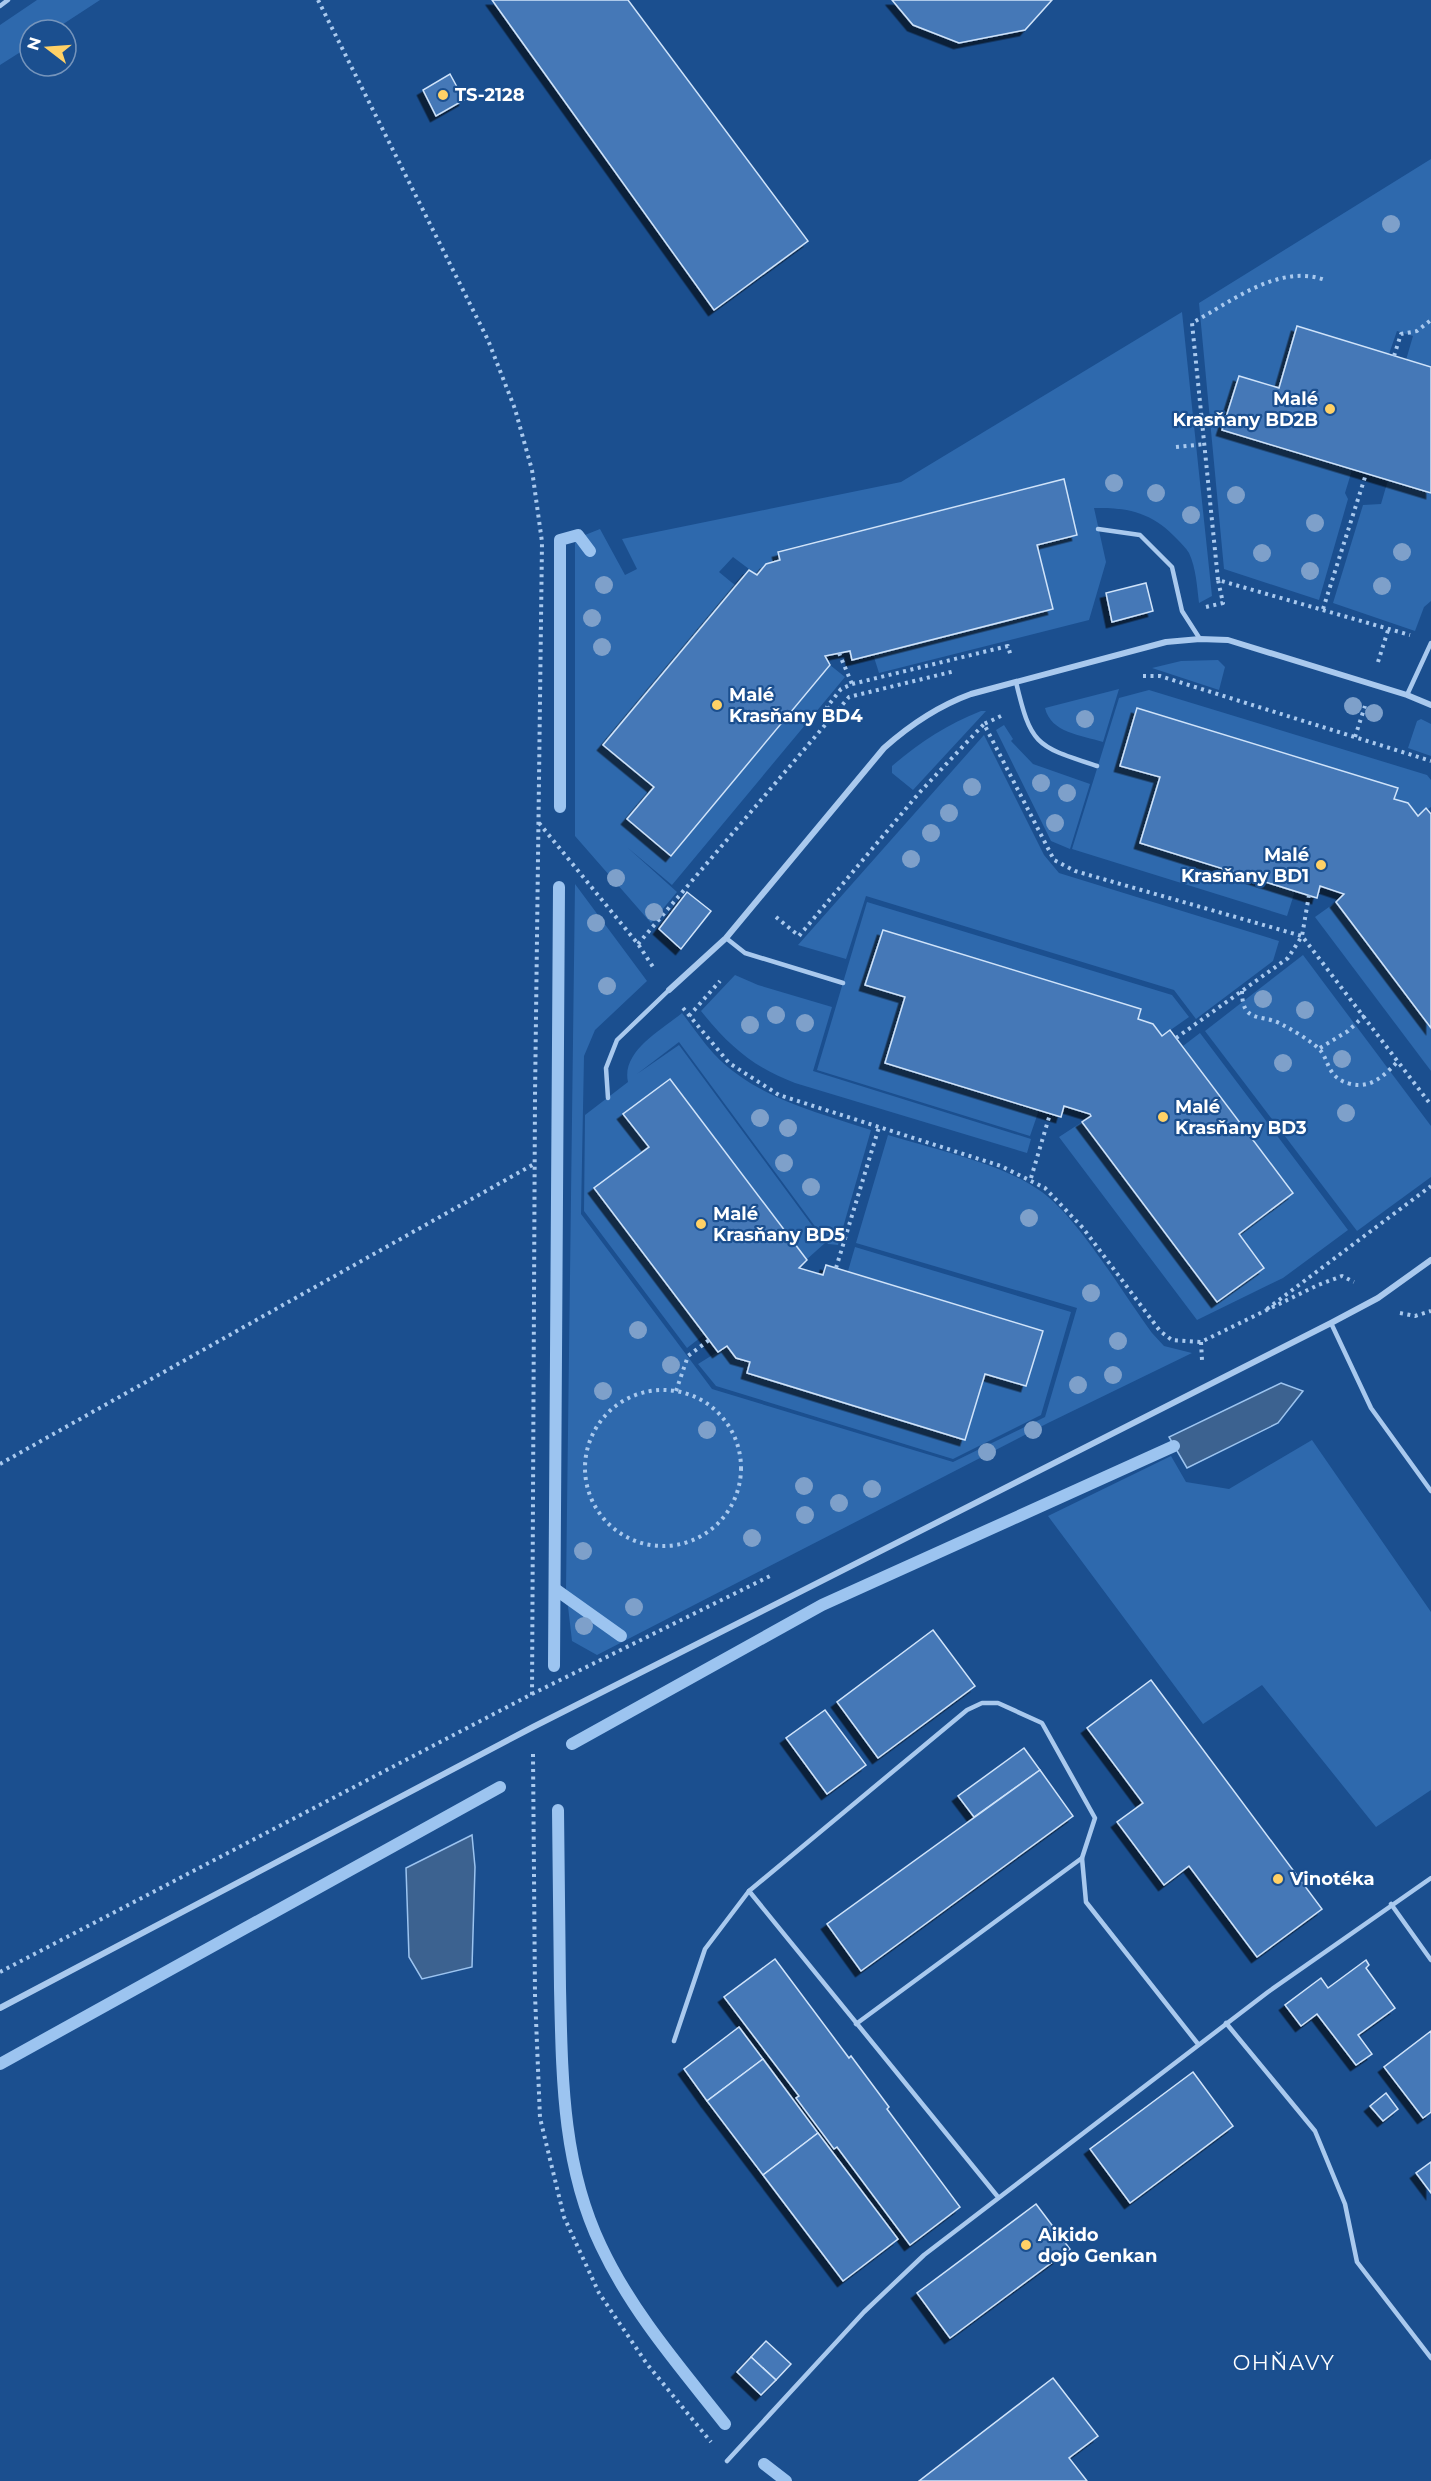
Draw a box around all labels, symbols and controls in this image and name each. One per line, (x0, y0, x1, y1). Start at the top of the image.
north arrow (18, 18, 78, 78)
text: N (23, 35, 45, 53)
place label: TS-2128 (455, 84, 525, 106)
marker: TS-2128 (436, 88, 450, 102)
place label: Malé Krasňany BD2B (1173, 388, 1318, 431)
marker: Malé Krasňany BD2B (1323, 402, 1337, 416)
place label: Malé Krasňany BD4 (729, 684, 863, 727)
marker: Malé Krasňany BD4 (710, 698, 724, 712)
place label: Malé Krasňany BD1 (1181, 844, 1309, 887)
marker: Malé Krasňany BD1 (1314, 858, 1328, 872)
place label: Malé Krasňany BD3 (1175, 1096, 1307, 1139)
marker: Malé Krasňany BD3 (1156, 1110, 1170, 1124)
place label: Malé Krasňany BD5 (713, 1203, 845, 1246)
marker: Malé Krasňany BD5 (694, 1217, 708, 1231)
place label: Vinotéka (1289, 1868, 1375, 1890)
marker: Vinotéka (1271, 1872, 1285, 1886)
place label: Aikido dojo Genkan (1037, 2224, 1157, 2267)
marker: Aikido dojo Genkan (1019, 2238, 1033, 2252)
district label: OHŇAVY (1233, 2350, 1335, 2375)

